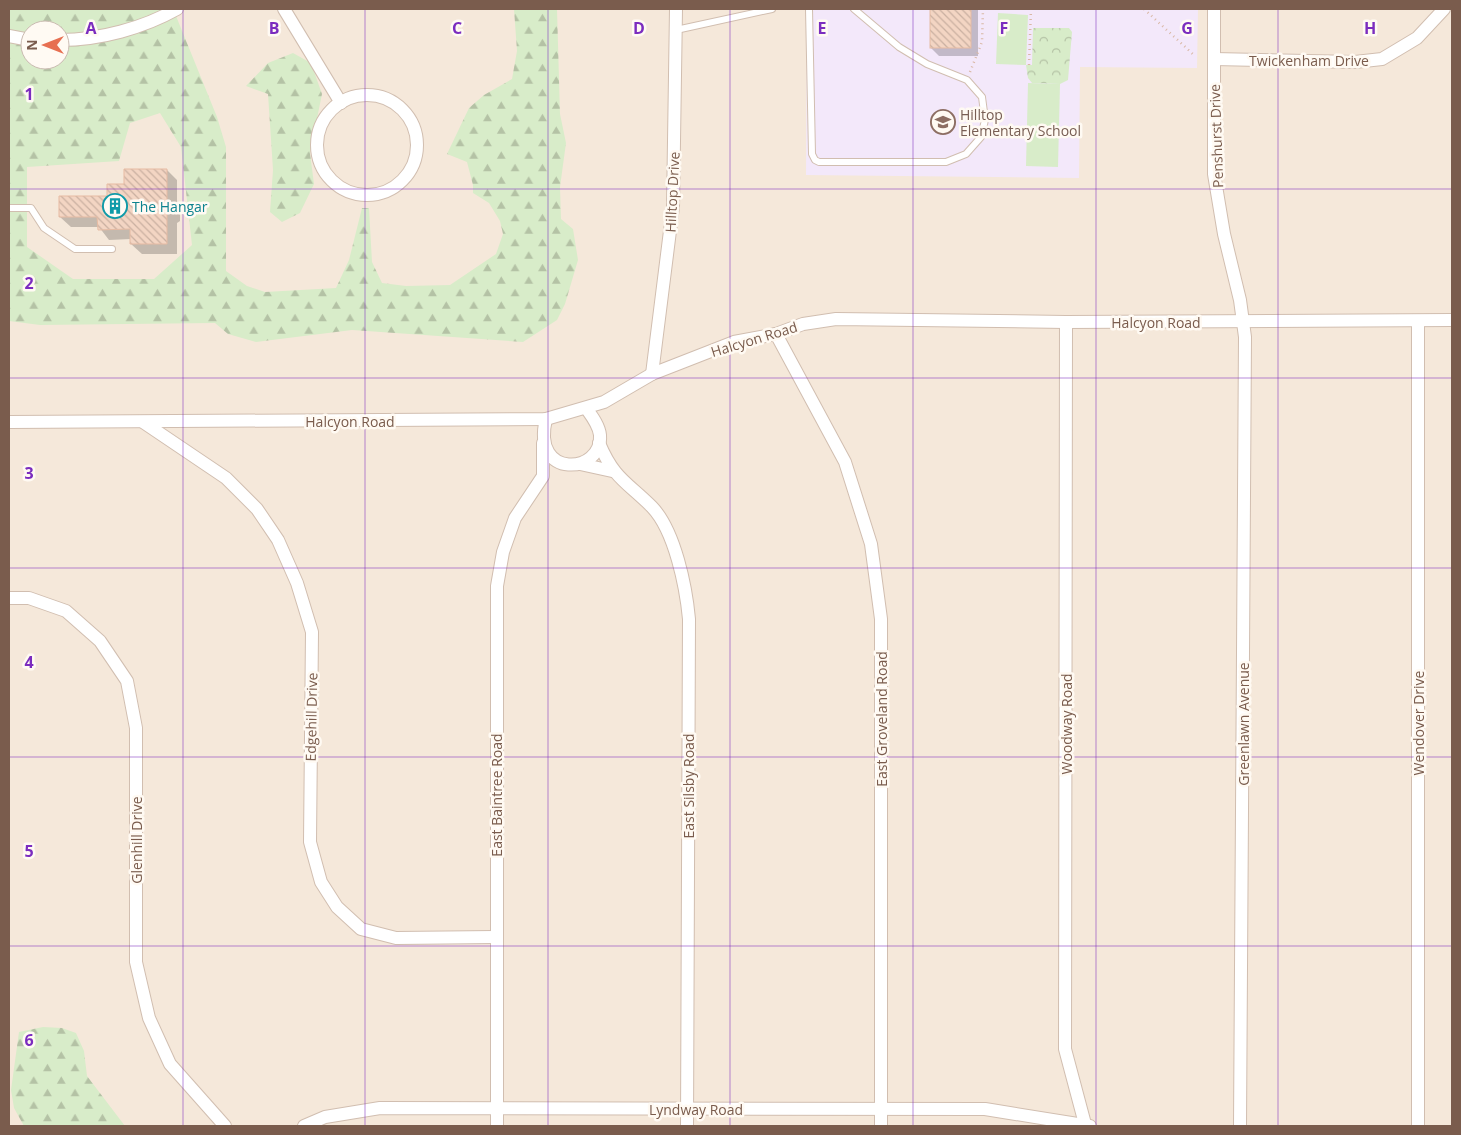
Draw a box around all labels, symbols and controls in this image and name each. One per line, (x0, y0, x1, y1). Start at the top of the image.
text: A (85, 17, 97, 39)
text: B (269, 17, 279, 39)
text: C (452, 17, 462, 39)
text: D (633, 17, 645, 39)
text: E (818, 17, 827, 39)
text: F (1000, 17, 1008, 39)
text: G (1181, 17, 1193, 39)
text: H (1364, 17, 1376, 39)
north arrow (20, 20, 70, 70)
text: N (22, 39, 41, 51)
street label: Twickenham Drive (1249, 51, 1369, 70)
text: 1 (24, 83, 34, 105)
street label: Penshurst Drive (1205, 84, 1227, 188)
place label: Hilltop Elementary School (960, 105, 1081, 140)
school or university icon: Hilltop Elementary School (930, 109, 956, 135)
street label: Hilltop Drive (660, 151, 684, 233)
building icon: The Hangar (102, 193, 128, 219)
place label: The Hangar (132, 197, 208, 216)
text: 2 (24, 272, 34, 294)
street label: Halcyon Road (1111, 313, 1201, 332)
street label: Halcyon Road (708, 317, 800, 361)
street label: Halcyon Road (305, 412, 395, 431)
text: 3 (24, 462, 34, 484)
text: 4 (24, 651, 34, 673)
street label: East Groveland Road (872, 651, 891, 787)
street label: Greenlawn Avenue (1234, 662, 1253, 786)
street label: Wendover Drive (1409, 670, 1428, 775)
street label: Edgehill Drive (301, 672, 321, 762)
street label: Woodway Road (1057, 673, 1076, 775)
street label: East Baintree Road (487, 733, 506, 857)
street label: East Silsby Road (679, 734, 698, 838)
street label: Glenhill Drive (127, 796, 146, 884)
text: 5 (24, 840, 34, 862)
text: 6 (24, 1029, 34, 1051)
street label: Lyndway Road (649, 1100, 743, 1119)

